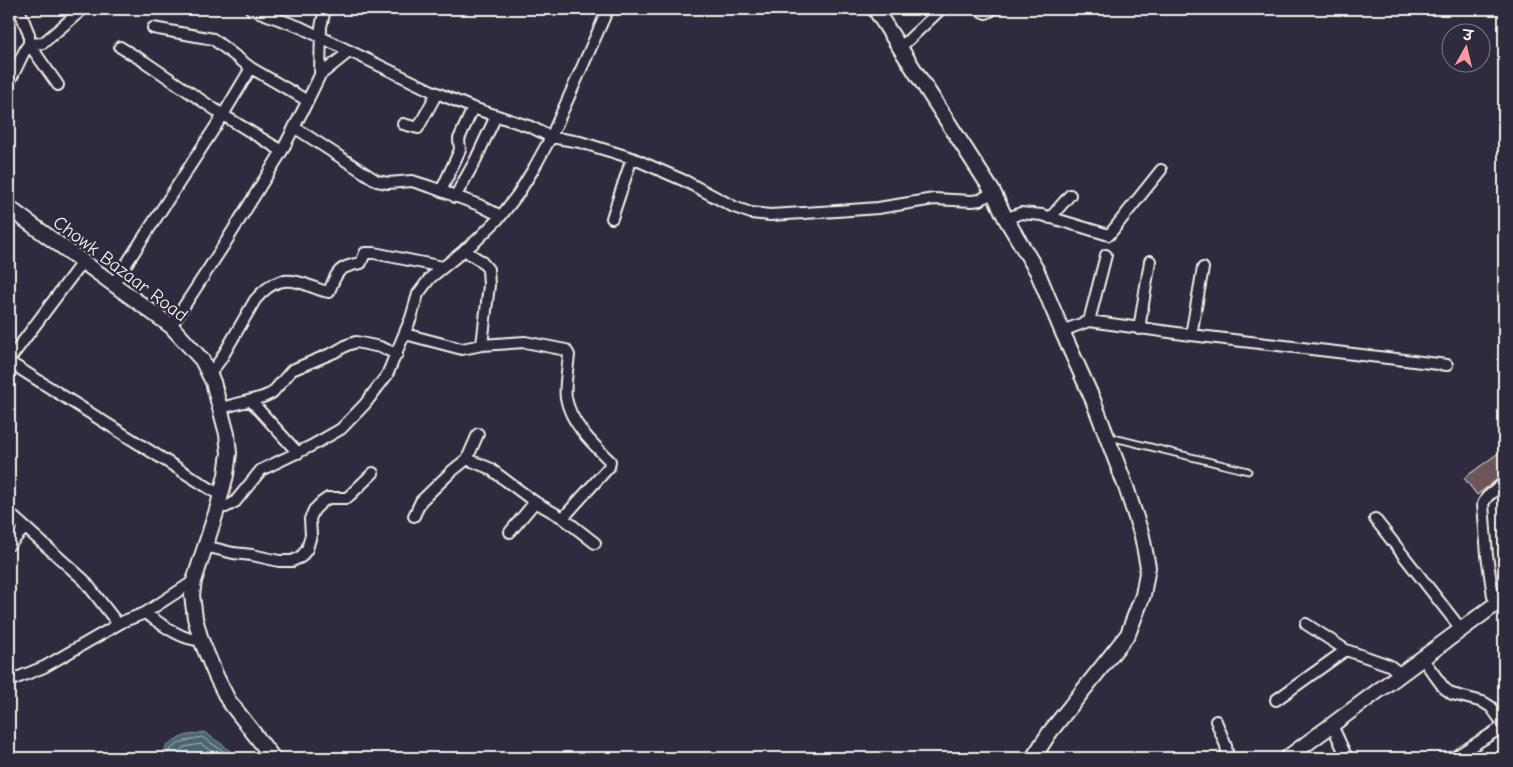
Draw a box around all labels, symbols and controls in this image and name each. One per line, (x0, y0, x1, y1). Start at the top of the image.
north arrow (1440, 22, 1490, 72)
text: उ (1460, 26, 1475, 45)
street label: Chowk Bazaar Road (49, 211, 192, 327)

